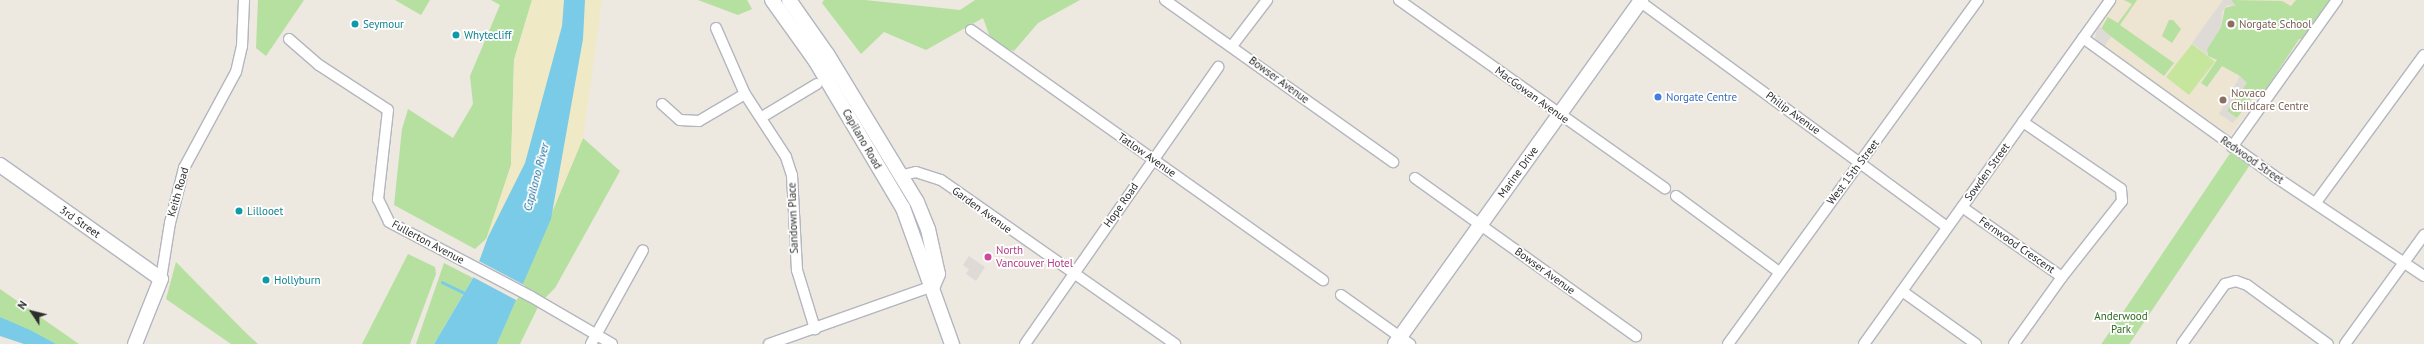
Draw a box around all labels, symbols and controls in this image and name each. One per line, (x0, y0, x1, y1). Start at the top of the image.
place label: Seymour (363, 17, 404, 31)
place label: Norgate School (2239, 17, 2311, 31)
marker: Seymour (350, 19, 360, 29)
marker: Norgate School (2226, 19, 2236, 29)
place label: Whytecliff (464, 28, 511, 42)
marker: Whytecliff (451, 30, 461, 40)
street label: Bowser Avenue (1246, 54, 1312, 106)
street label: MacGowan Avenue (1492, 64, 1572, 126)
place label: Novaco Childcare Centre (2231, 87, 2309, 113)
street label: Philip Avenue (1763, 89, 1823, 137)
place label: Norgate Centre (1666, 90, 1737, 104)
marker: Norgate Centre (1653, 92, 1663, 102)
marker: Novaco Childcare Centre (2218, 95, 2228, 105)
street label: Capilano Road (839, 107, 885, 171)
street label: Tatlow Avenue (1115, 130, 1179, 180)
street label: Redwood Street (2218, 133, 2286, 187)
street label: West 15th Street (1824, 137, 1882, 207)
water label: Capilano River (520, 141, 552, 213)
street label: Sowden Street (1962, 141, 2012, 203)
street label: Marine Drive (1495, 144, 1541, 200)
street label: Keith Road (165, 166, 191, 218)
street label: Hope Road (1101, 180, 1141, 230)
street label: Sandown Place (785, 182, 801, 254)
street label: Garden Avenue (950, 184, 1014, 236)
street label: 3rd Street (57, 203, 103, 241)
place label: Lillooet (247, 204, 283, 218)
marker: Lillooet (234, 206, 244, 216)
street label: Fernwood Crescent (1976, 214, 2058, 276)
street label: Fullerton Avenue (389, 217, 467, 267)
place label: North Vancouver Hotel (996, 244, 1073, 270)
street label: Bowser Avenue (1512, 245, 1578, 297)
marker: North Vancouver Hotel (983, 252, 993, 262)
place label: Hollyburn (274, 273, 320, 287)
marker: Hollyburn (261, 275, 271, 285)
north arrow (12, 292, 52, 332)
text: N (14, 298, 30, 312)
park label: Anderwood Park (2094, 310, 2148, 336)

